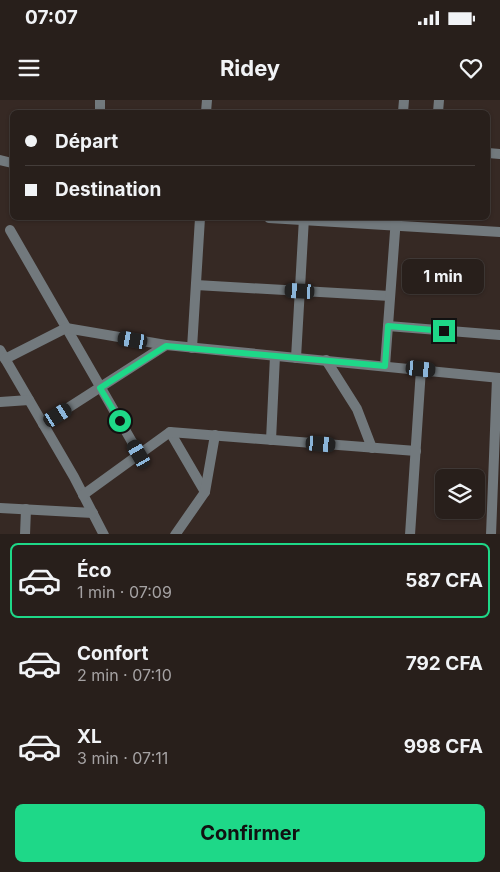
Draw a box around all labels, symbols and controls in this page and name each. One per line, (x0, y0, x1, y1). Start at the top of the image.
text: 07:07 (25, 6, 78, 29)
icon: menu (15, 54, 43, 82)
icon: heart (457, 54, 485, 82)
text: Ridey (220, 55, 280, 81)
text: Départ (55, 130, 118, 153)
text: Destination (55, 178, 161, 201)
callout: 1 min (403, 258, 485, 294)
text: 1 min (423, 266, 463, 286)
car (284, 283, 315, 299)
route end (433, 320, 455, 342)
car (116, 330, 149, 350)
car (405, 360, 436, 378)
car (41, 401, 74, 429)
route start (109, 410, 131, 432)
car (305, 435, 336, 453)
car (125, 437, 152, 471)
map controls (435, 469, 485, 519)
button: layers (435, 469, 485, 519)
icon: car (17, 558, 62, 603)
text: Éco (77, 559, 111, 582)
text: 587 CFA (405, 569, 483, 592)
text: 1 min · 07:09 (77, 582, 172, 602)
icon: car (17, 641, 62, 686)
text: Confort (77, 642, 148, 665)
text: 792 CFA (406, 652, 483, 675)
text: 2 min · 07:10 (77, 665, 172, 685)
icon: car (17, 724, 62, 769)
text: XL (77, 725, 102, 748)
text: 998 CFA (404, 735, 483, 758)
text: 3 min · 07:11 (77, 748, 168, 768)
button: Confirmer (15, 804, 485, 862)

